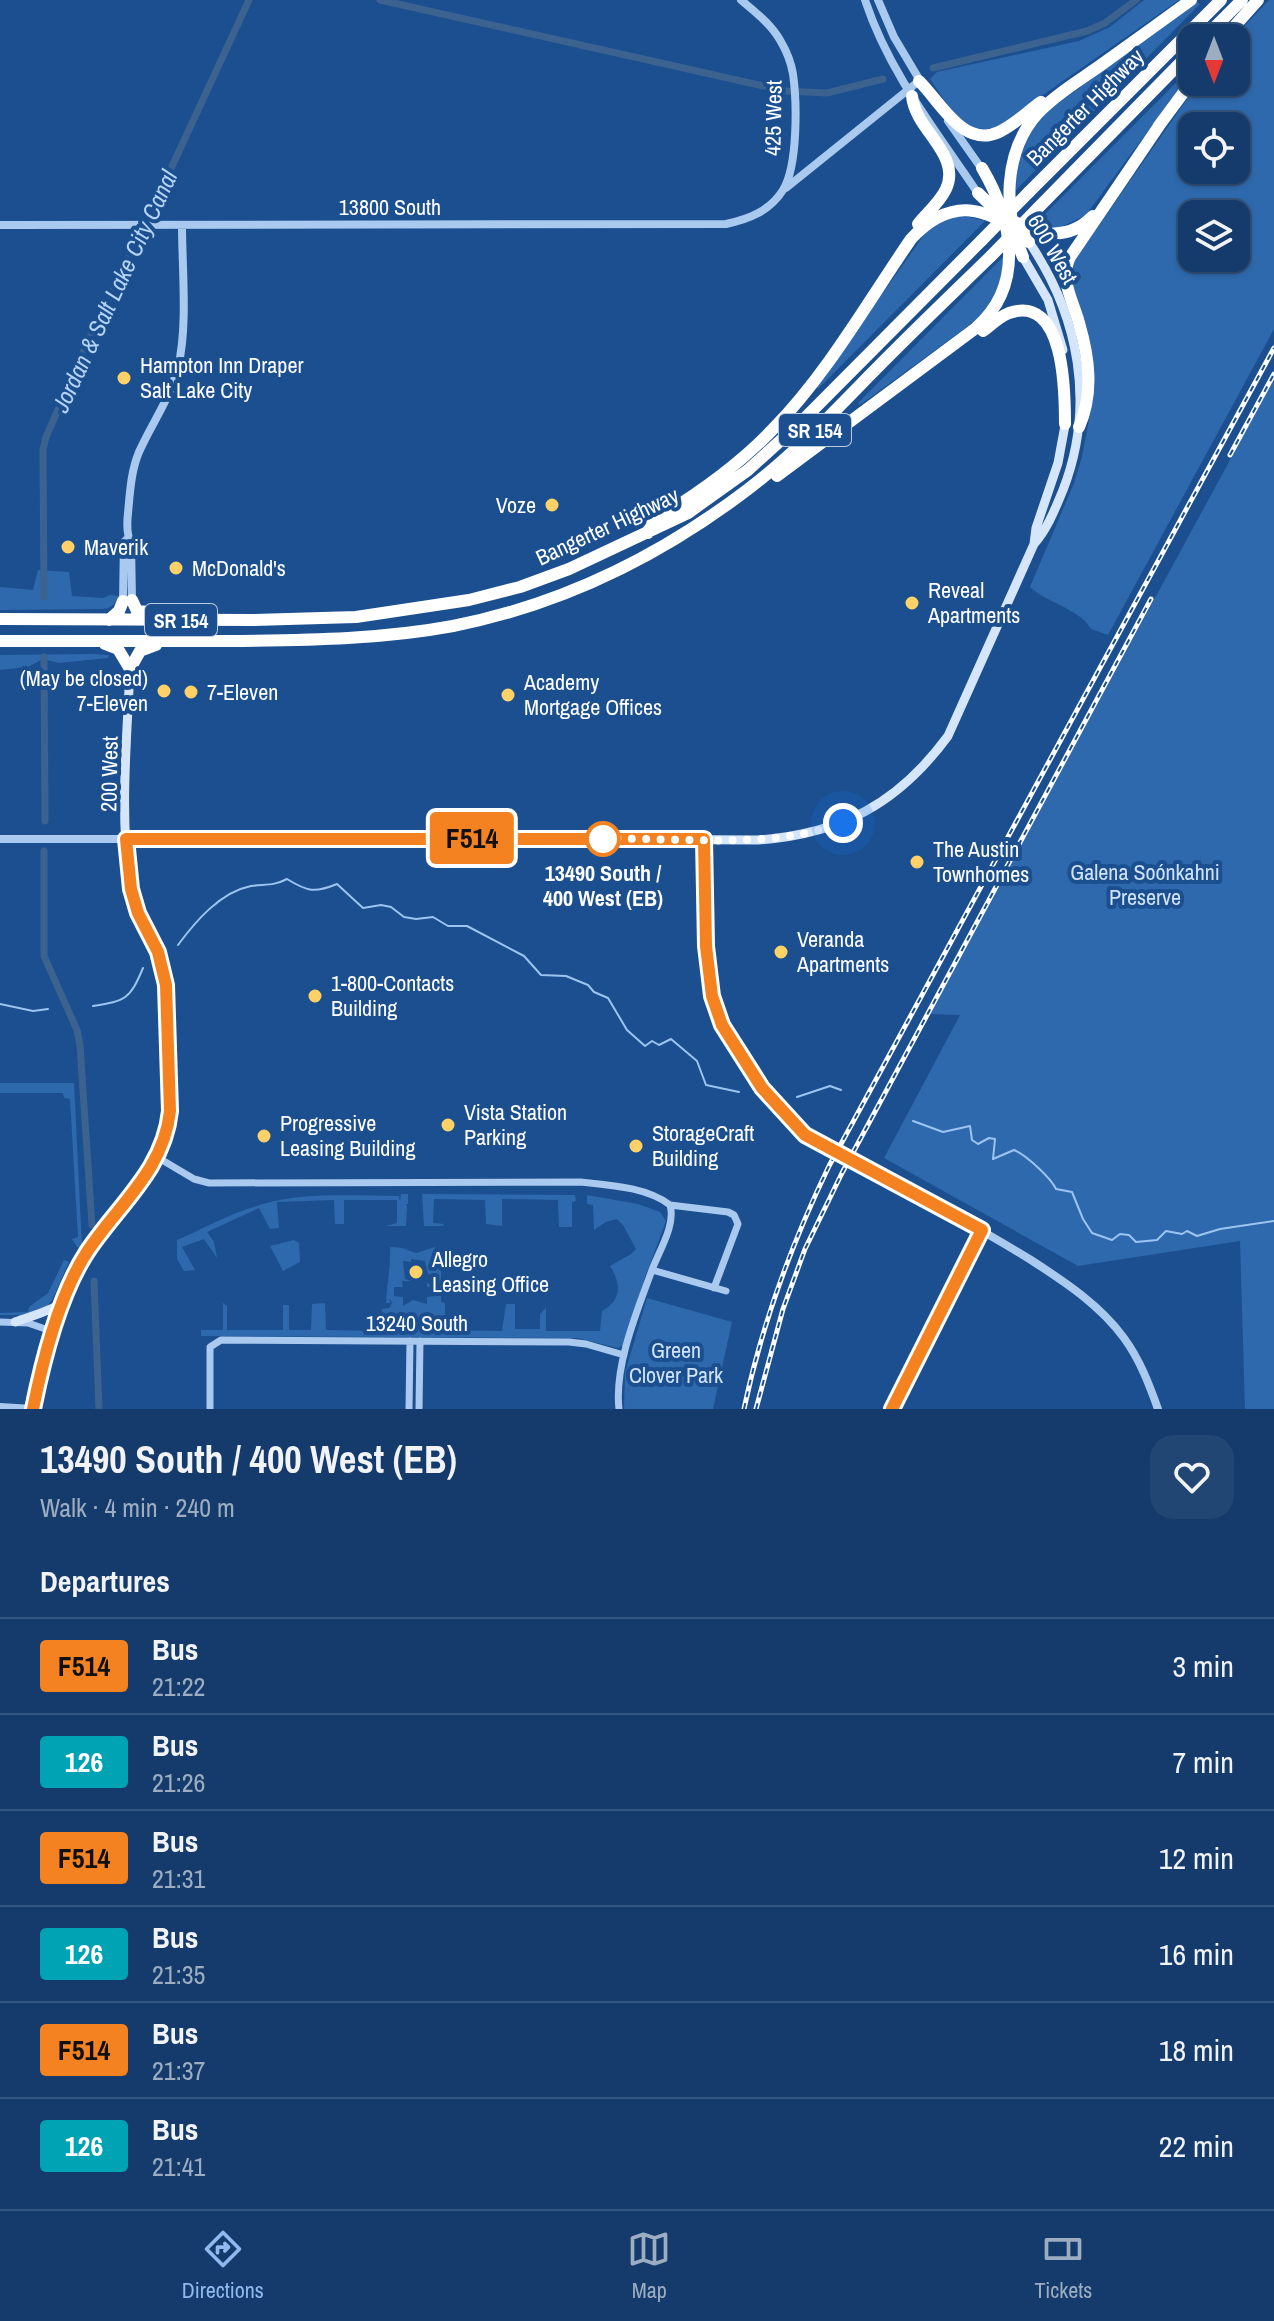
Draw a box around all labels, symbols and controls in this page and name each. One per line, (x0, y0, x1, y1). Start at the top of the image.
north arrow (1178, 24, 1250, 96)
map controls (1178, 24, 1250, 272)
street label: Bangerter Highway (1020, 42, 1150, 172)
street label: 425 West (757, 80, 789, 156)
button: locate (1178, 112, 1250, 184)
water label: Jordan & Salt Lake City Canal (43, 164, 184, 418)
street label: 13800 South (339, 192, 441, 222)
button: layers (1178, 200, 1250, 272)
street label: 600 West (1021, 209, 1085, 289)
place label: Hampton Inn Draper Salt Lake City (140, 350, 303, 405)
marker: Hampton Inn Draper Salt Lake City (115, 369, 133, 387)
road number: SR 154 (779, 414, 851, 446)
street label: Bangerter Highway (531, 480, 683, 572)
place label: Voze (496, 490, 536, 520)
marker: Voze (543, 496, 561, 514)
place label: Maverik (84, 532, 149, 562)
marker: Maverik (59, 538, 77, 556)
place label: McDonald's (192, 553, 286, 583)
marker: McDonald's (167, 559, 185, 577)
place label: Reveal Apartments (927, 575, 1020, 630)
marker: Reveal Apartments (903, 594, 921, 612)
road number: SR 154 (145, 604, 217, 636)
place label: (May be closed) 7-Eleven (20, 663, 148, 718)
place label: Academy Mortgage Offices (523, 667, 662, 722)
place label: 7-Eleven (207, 677, 278, 707)
marker: (May be closed) 7-Eleven (155, 682, 173, 700)
marker: 7-Eleven (182, 683, 200, 701)
marker: Academy Mortgage Offices (499, 686, 517, 704)
street label: 200 West (93, 736, 125, 812)
your location (823, 803, 863, 843)
line badge: F514 (416, 812, 528, 864)
text: F514 (446, 819, 498, 857)
marker: 13490 South / 400 West (EB) (586, 822, 620, 856)
place label: The Austin Townhomes (933, 834, 1029, 889)
marker: The Austin Townhomes (908, 853, 926, 871)
park label: Galena Soónkahni Preserve (1070, 857, 1220, 912)
place label: 13490 South / 400 West (EB) (543, 858, 663, 913)
place label: Veranda Apartments (796, 924, 889, 979)
marker: Veranda Apartments (772, 943, 790, 961)
place label: 1-800-Contacts Building (331, 968, 454, 1023)
marker: 1-800-Contacts Building (306, 987, 324, 1005)
place label: Vista Station Parking (464, 1097, 567, 1152)
place label: Progressive Leasing Building (280, 1108, 415, 1163)
marker: Vista Station Parking (439, 1116, 457, 1134)
place label: StorageCraft Building (652, 1118, 754, 1173)
marker: Progressive Leasing Building (255, 1127, 273, 1145)
marker: StorageCraft Building (627, 1137, 645, 1155)
place label: Allegro Leasing Office (431, 1244, 549, 1299)
marker: Allegro Leasing Office (407, 1263, 425, 1281)
street label: 13240 South (366, 1308, 468, 1338)
park label: Green Clover Park (629, 1335, 724, 1390)
text: 13490 South / 400 West (EB) (40, 1434, 457, 1485)
button: heart (1150, 1435, 1234, 1519)
text: Walk · 4 min · 240 m (40, 1490, 235, 1525)
text: Departures (40, 1561, 170, 1601)
text: Bus (152, 1629, 198, 1669)
text: 3 min (1172, 1646, 1234, 1686)
text: F514 (58, 1647, 110, 1685)
text: 21:22 (152, 1669, 205, 1704)
text: Bus (152, 1725, 198, 1765)
text: 7 min (1172, 1742, 1234, 1782)
text: 126 (65, 1743, 103, 1781)
text: 21:26 (152, 1765, 205, 1800)
text: Bus (152, 1821, 198, 1861)
text: 12 min (1159, 1838, 1234, 1878)
text: F514 (58, 1839, 110, 1877)
text: 21:31 (152, 1861, 205, 1896)
text: Bus (152, 1917, 198, 1957)
text: 16 min (1159, 1934, 1234, 1974)
text: 126 (65, 1935, 103, 1973)
text: 21:35 (152, 1957, 205, 1992)
text: Bus (152, 2013, 198, 2053)
text: 18 min (1159, 2030, 1234, 2070)
text: F514 (58, 2031, 110, 2069)
text: 21:37 (152, 2053, 205, 2088)
text: Bus (152, 2109, 198, 2149)
text: 22 min (1159, 2126, 1234, 2166)
text: 126 (65, 2127, 103, 2165)
text: 21:41 (152, 2149, 205, 2184)
tab: Directions (182, 2227, 264, 2305)
tab: Map (627, 2227, 671, 2305)
tab: Tickets (1035, 2227, 1092, 2305)

